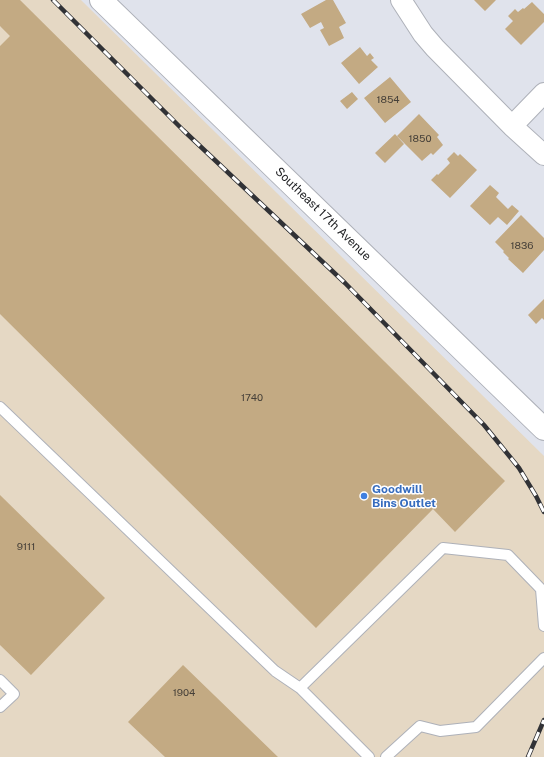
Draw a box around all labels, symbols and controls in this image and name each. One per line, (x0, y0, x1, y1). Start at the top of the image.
house number: 1854 (376, 94, 400, 106)
house number: 1850 (408, 133, 432, 145)
street label: Southeast 17th Avenue (272, 164, 374, 264)
house number: 1836 (511, 240, 533, 252)
house number: 1740 (241, 392, 263, 404)
place label: Goodwill Bins Outlet (372, 482, 436, 510)
marker: Goodwill Bins Outlet (359, 491, 369, 501)
house number: 9111 (17, 541, 35, 553)
house number: 1904 (173, 687, 195, 699)

